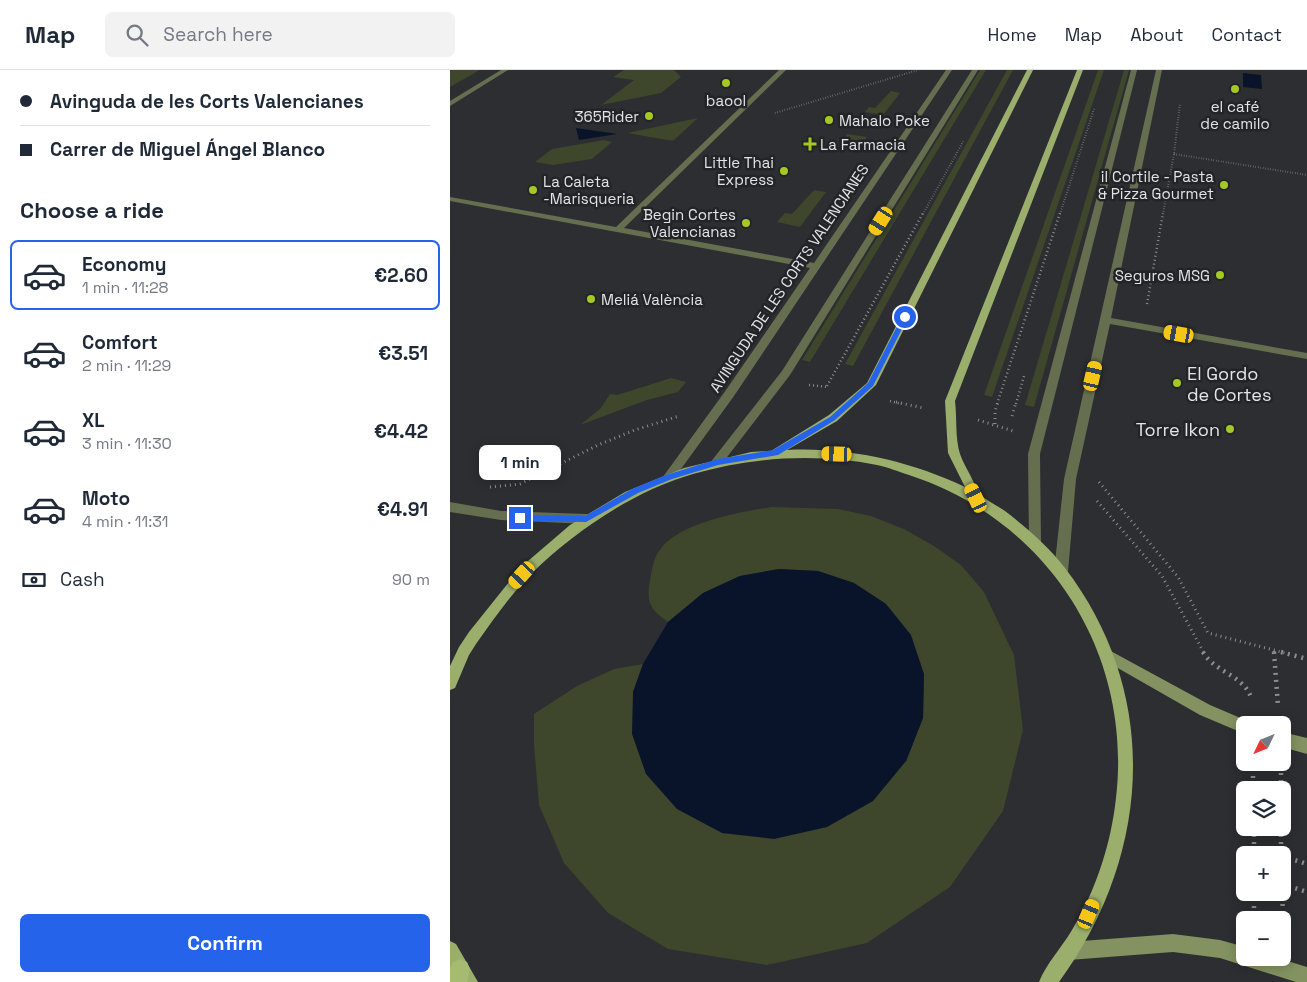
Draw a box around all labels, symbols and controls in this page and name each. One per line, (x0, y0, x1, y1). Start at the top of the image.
search box (105, 12, 455, 57)
text: Map (25, 19, 75, 50)
icon: search (123, 21, 151, 49)
text: Search here (163, 22, 273, 47)
text: Home (988, 23, 1037, 46)
text: Map (1065, 23, 1102, 46)
text: About (1130, 23, 1184, 46)
text: Contact (1212, 23, 1282, 46)
marker: baool (720, 77, 732, 89)
marker: el café de camilo (1229, 83, 1241, 95)
text: Avinguda de les Corts Valencianes (50, 89, 364, 114)
place label: baool (706, 91, 746, 110)
place label: el café de camilo (1200, 97, 1270, 133)
place label: 365Rider (574, 107, 639, 126)
marker: 365Rider (643, 110, 655, 122)
place label: Mahalo Poke (839, 111, 930, 130)
marker: Mahalo Poke (823, 114, 835, 126)
place label: La Farmacia (820, 135, 906, 154)
text: Carrer de Miguel Ángel Blanco (50, 137, 325, 162)
marker: La Farmacia (804, 138, 816, 150)
place label: Little Thai Express (704, 153, 774, 189)
street label: AVINGUDA DE LES CORTS VALENCIANES (705, 160, 873, 396)
marker: Little Thai Express (778, 165, 790, 177)
place label: il Cortile - Pasta & Pizza Gourmet (1098, 167, 1214, 203)
place label: La Caleta -Marisqueria (543, 172, 635, 208)
marker: il Cortile - Pasta & Pizza Gourmet (1218, 179, 1230, 191)
marker: La Caleta -Marisqueria (527, 184, 539, 196)
text: Choose a ride (20, 196, 164, 224)
car (866, 204, 895, 238)
place label: Begin Cortes Valencianas (643, 205, 736, 241)
marker: Begin Cortes Valencianas (740, 217, 752, 229)
text: Economy (82, 252, 166, 277)
icon: car (22, 253, 67, 298)
text: €2.60 (374, 263, 428, 288)
place label: Seguros MSG (1115, 266, 1210, 285)
marker: Seguros MSG (1214, 269, 1226, 281)
text: 1 min · 11:28 (82, 277, 169, 298)
place label: Meliá València (601, 290, 703, 309)
marker: Meliá València (585, 293, 597, 305)
route start (894, 306, 916, 328)
car (1162, 324, 1195, 344)
text: Comfort (82, 330, 158, 355)
icon: car (22, 331, 67, 376)
text: €3.51 (378, 341, 428, 366)
text: 2 min · 11:29 (82, 355, 171, 376)
car (1082, 360, 1103, 392)
place label: El Gordo de Cortes (1187, 362, 1271, 406)
marker: El Gordo de Cortes (1171, 377, 1183, 389)
text: XL (82, 408, 105, 433)
icon: car (22, 409, 67, 454)
place label: Torre Ikon (1136, 418, 1220, 441)
text: €4.42 (374, 419, 428, 444)
marker: Torre Ikon (1224, 423, 1236, 435)
text: 3 min · 11:30 (82, 433, 172, 454)
callout: 1 min (479, 446, 561, 480)
car (821, 446, 852, 462)
text: 1 min (500, 452, 540, 473)
car (962, 481, 989, 515)
text: Moto (82, 486, 130, 511)
icon: car (22, 487, 67, 532)
text: €4.91 (377, 497, 428, 522)
route end (509, 507, 531, 529)
text: 4 min · 11:31 (82, 511, 168, 532)
car (506, 559, 537, 591)
icon: cash (20, 566, 48, 594)
text: Cash (60, 567, 105, 592)
text: 90 m (392, 569, 430, 590)
north arrow (1236, 716, 1291, 771)
map controls (1236, 716, 1291, 966)
button: layers (1236, 781, 1291, 836)
button: + (1236, 846, 1291, 901)
car (1076, 897, 1101, 931)
button: − (1236, 911, 1291, 966)
button: Confirm (20, 914, 430, 972)

